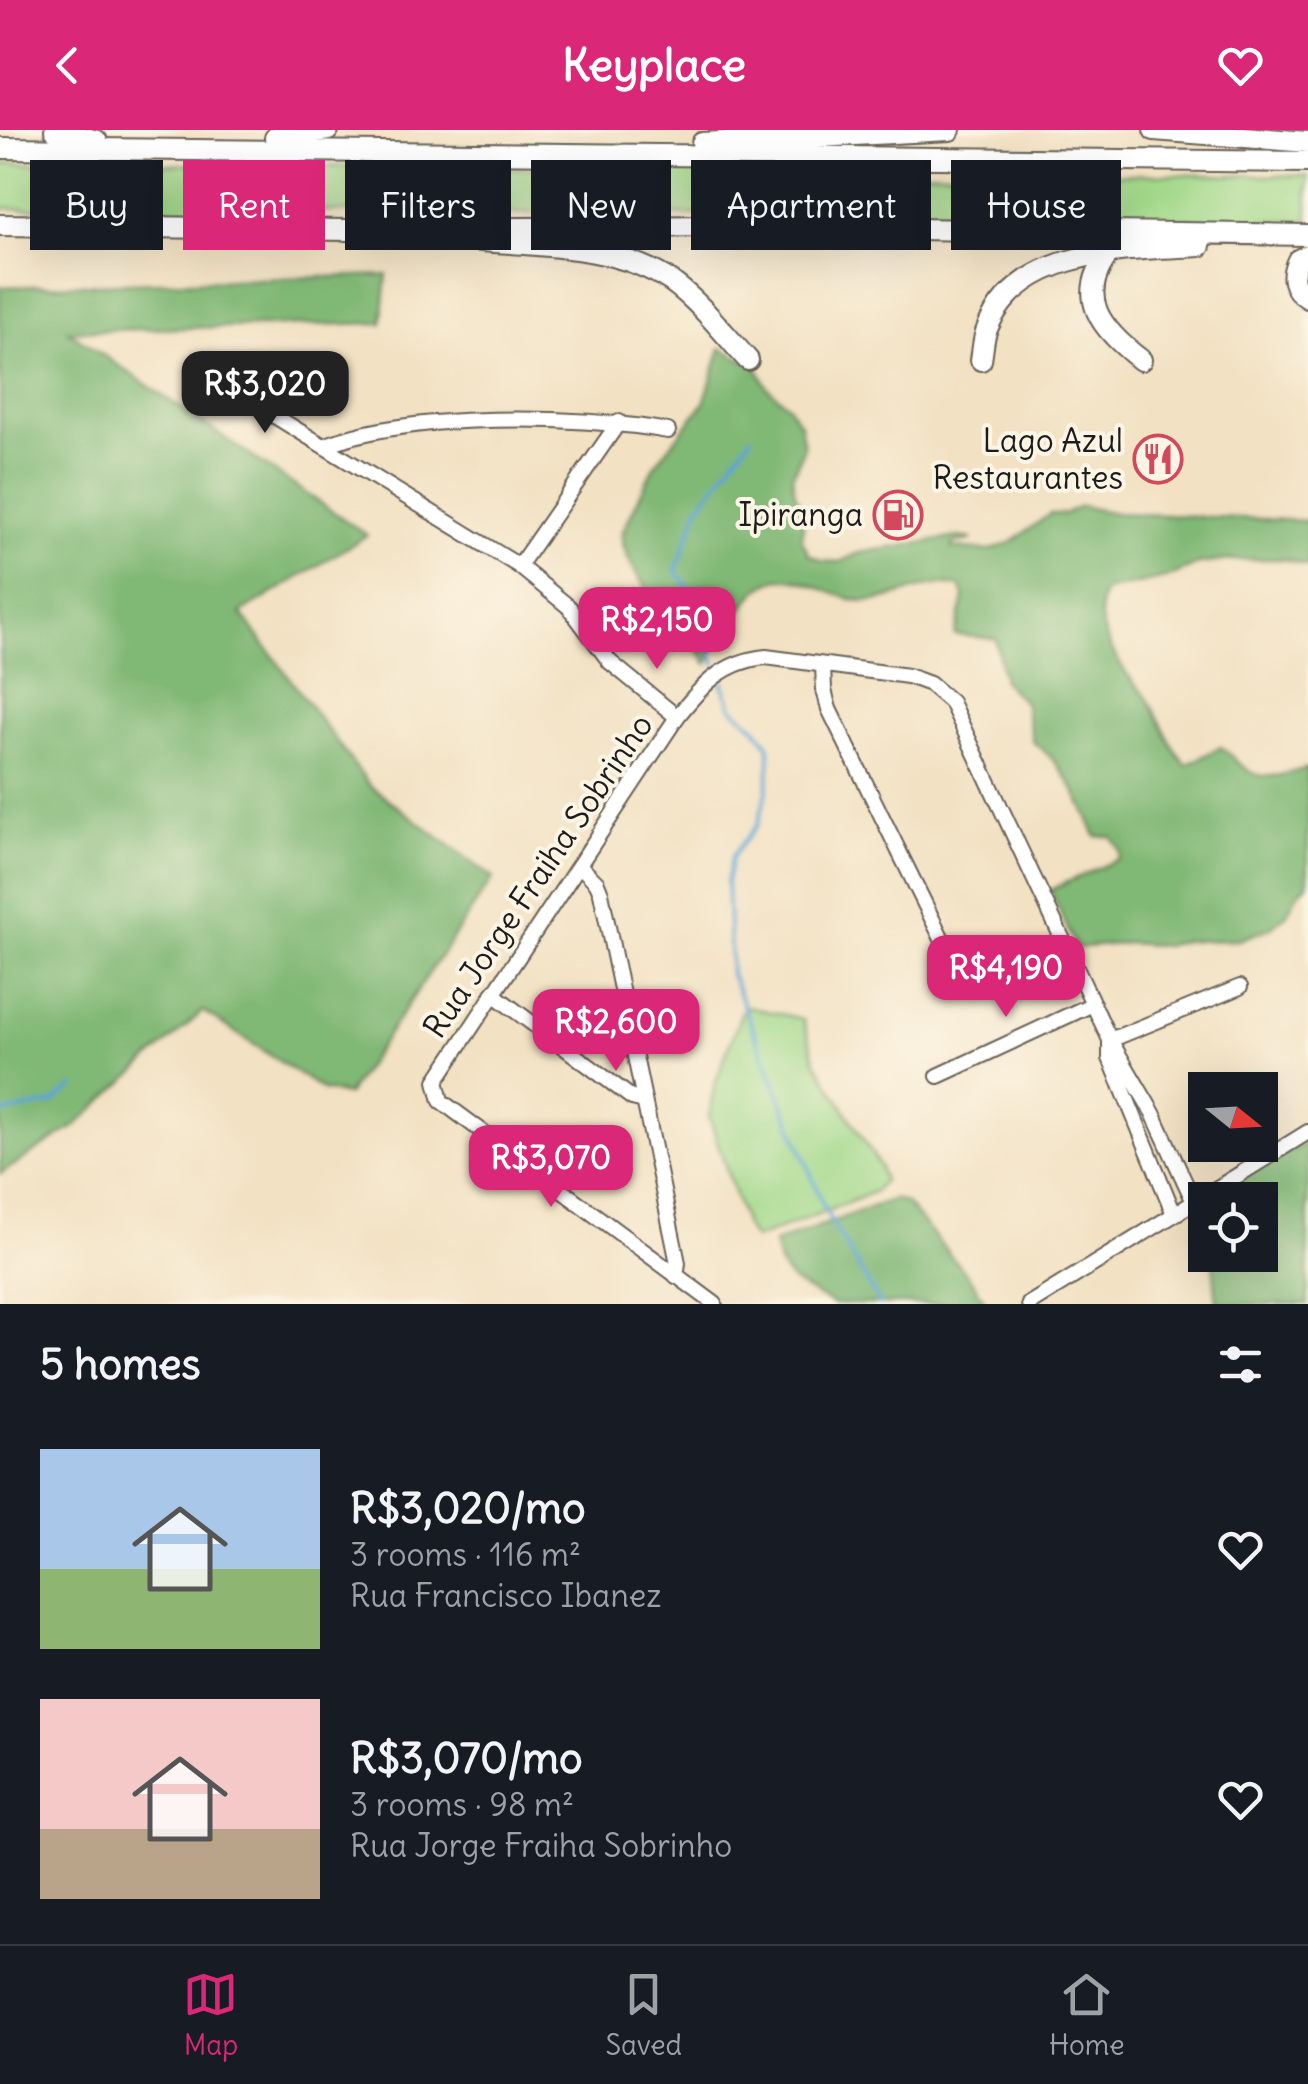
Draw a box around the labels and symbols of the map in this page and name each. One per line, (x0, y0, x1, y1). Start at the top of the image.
pin: R$3,020 (173, 351, 357, 436)
place label: Lago Azul Restaurantes (932, 420, 1123, 498)
restaurant icon: Lago Azul Restaurantes (1132, 433, 1184, 485)
fuel station icon: Ipiranga (872, 489, 924, 541)
place label: Ipiranga (738, 494, 863, 535)
pin: R$2,150 (565, 587, 749, 672)
street label: Rua Jorge Fraiha Sobrinho (414, 706, 661, 1046)
pin: R$4,190 (914, 935, 1098, 1020)
pin: R$2,600 (524, 989, 708, 1074)
north arrow (1188, 1072, 1278, 1162)
pin: R$3,070 (459, 1125, 643, 1210)

